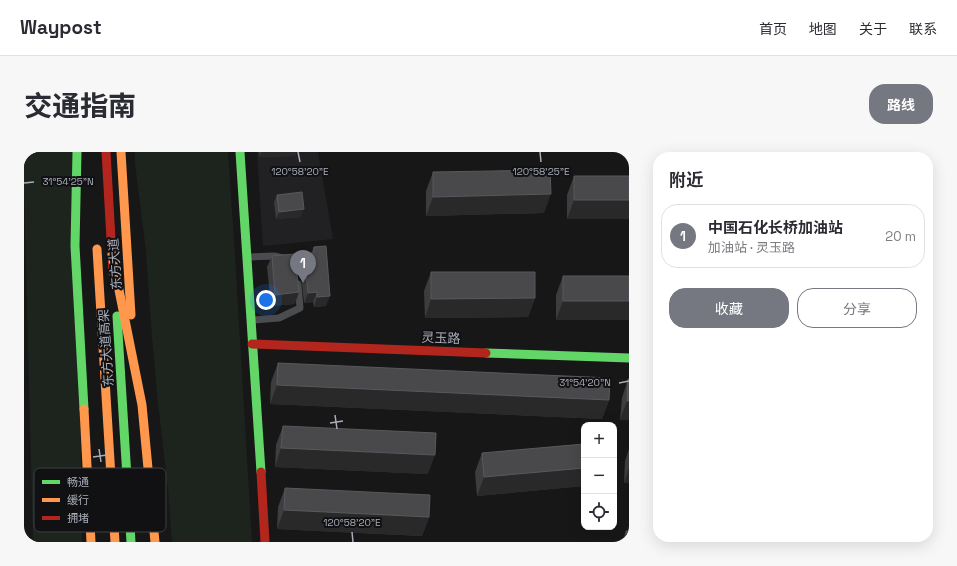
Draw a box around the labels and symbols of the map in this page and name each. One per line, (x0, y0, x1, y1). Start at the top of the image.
text: 120°58'20"E (271, 165, 329, 178)
text: 120°58'25"E (512, 165, 570, 178)
text: 31°54'25"N (42, 175, 94, 188)
street label: 东方大道 (105, 237, 125, 291)
pin: 1 (290, 250, 316, 283)
your location (256, 290, 276, 310)
street label: 东方大道高架 (95, 308, 117, 388)
street label: 灵玉路 (421, 329, 461, 347)
text: 31°54'20"N (559, 376, 611, 389)
legend (34, 468, 166, 532)
text: 畅通 (67, 475, 89, 489)
text: 缓行 (67, 493, 89, 507)
text: 拥堵 (67, 511, 89, 525)
text: 120°58'20"E (323, 516, 381, 529)

